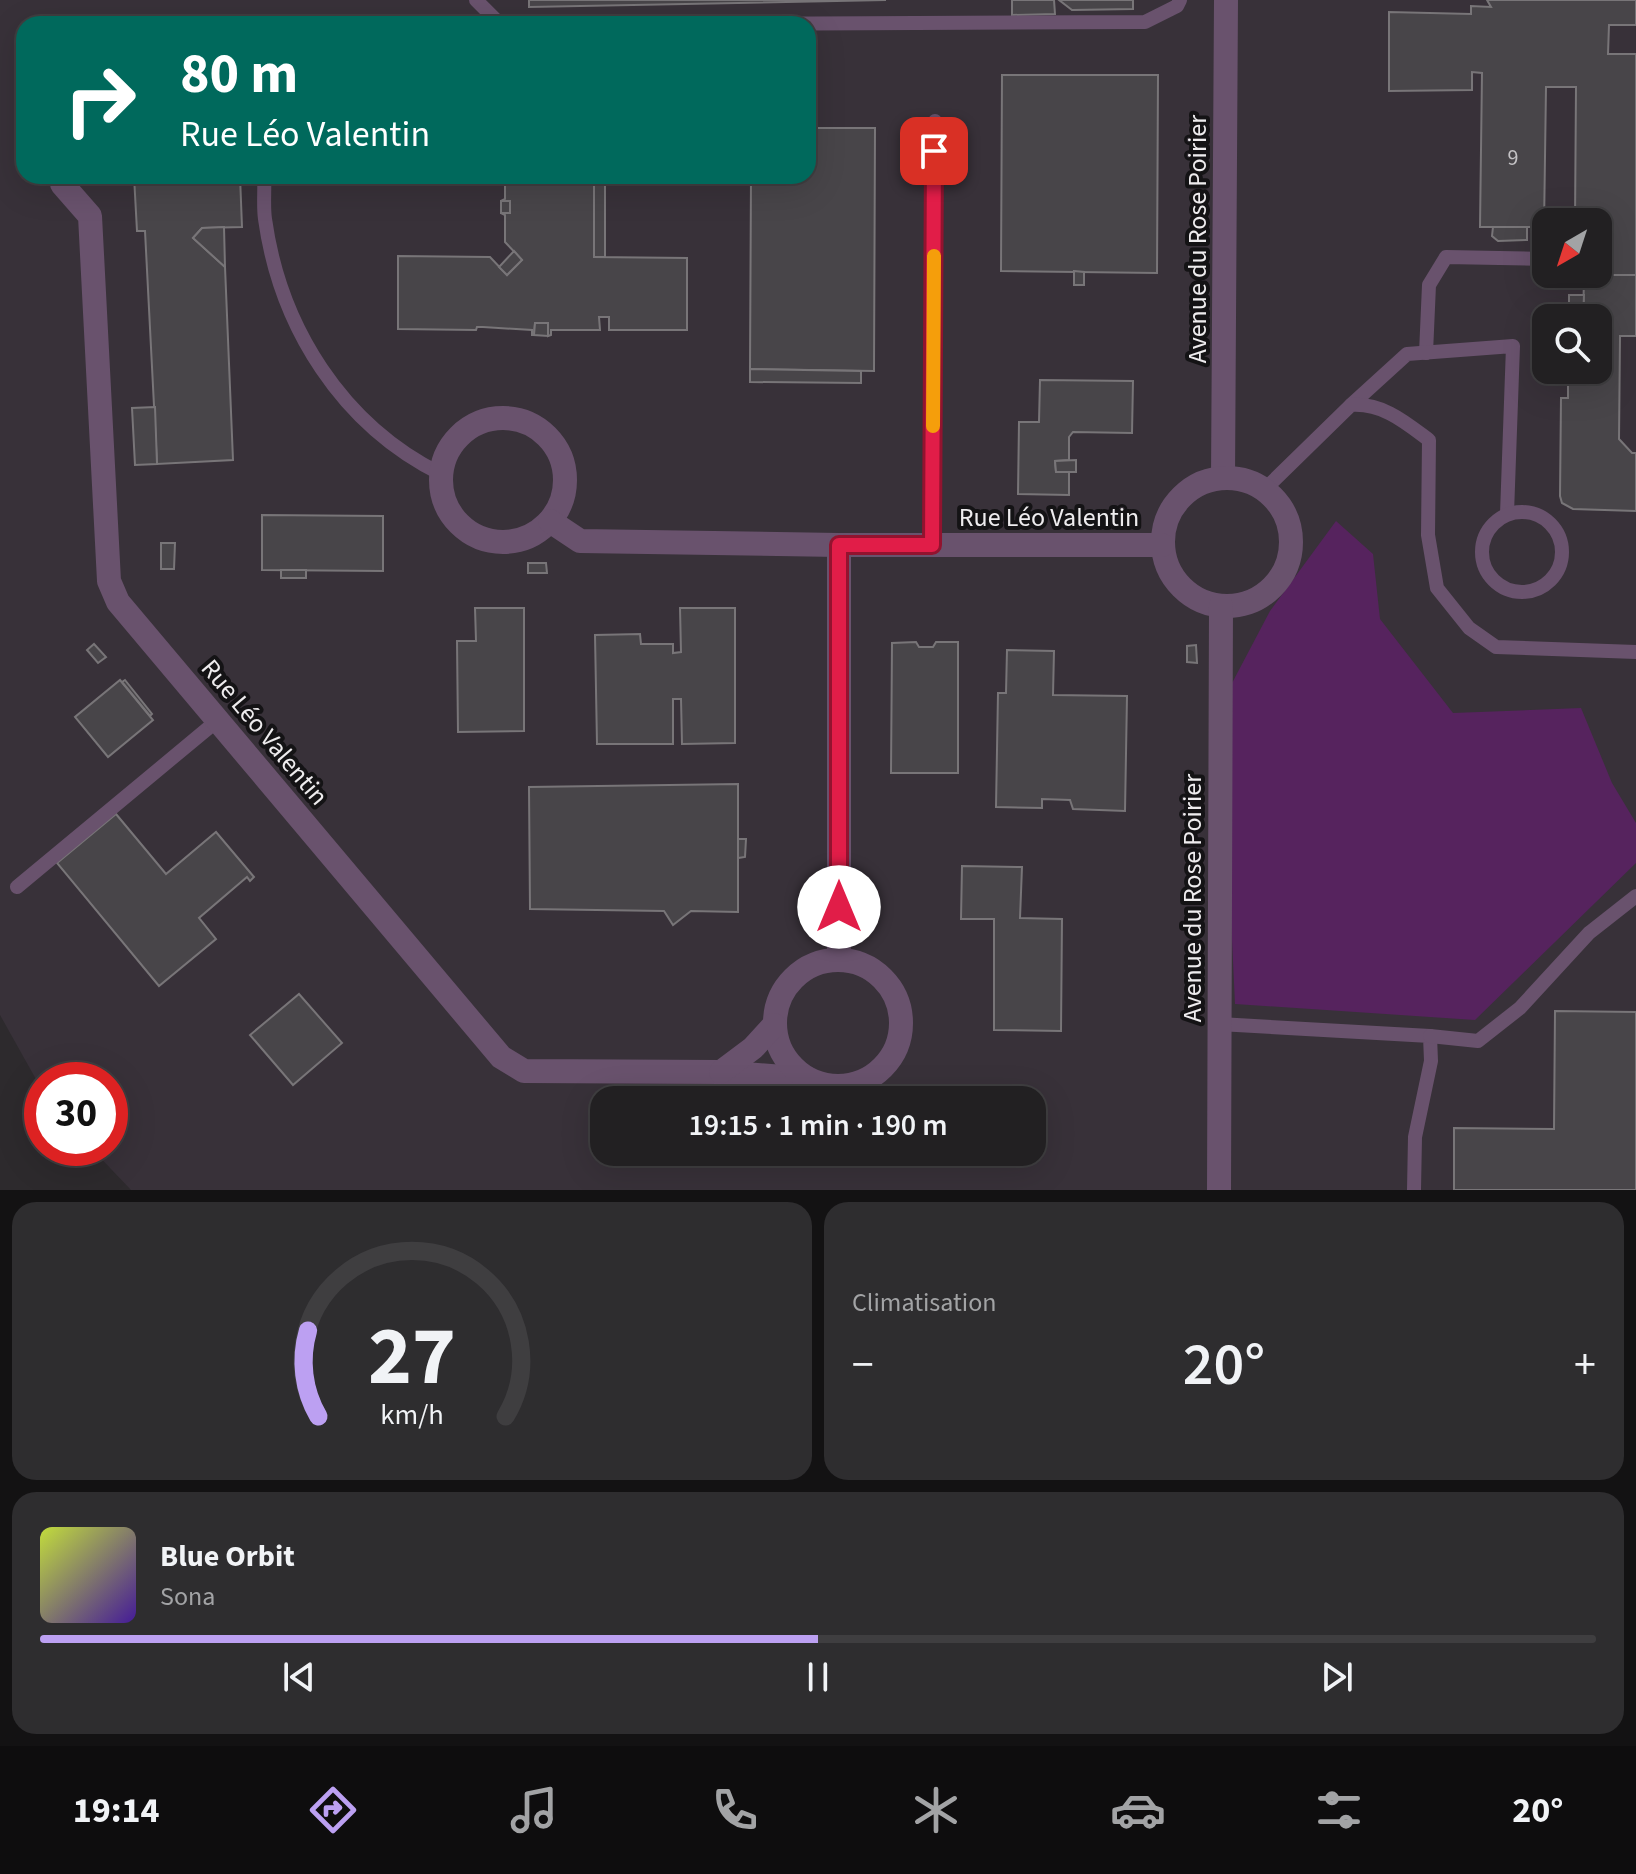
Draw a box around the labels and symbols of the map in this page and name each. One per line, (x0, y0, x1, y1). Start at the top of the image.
street label: Avenue du Rose Poirier (1179, 114, 1216, 363)
pin (900, 117, 968, 185)
house number: 9 (1508, 142, 1518, 174)
north arrow (1532, 208, 1612, 288)
street label: Rue Léo Valentin (959, 499, 1139, 536)
street label: Rue Léo Valentin (192, 651, 337, 813)
street label: Avenue du Rose Poirier (1174, 773, 1211, 1022)
position arrow (797, 865, 881, 949)
speed limit sign: 30 (24, 1062, 128, 1166)

